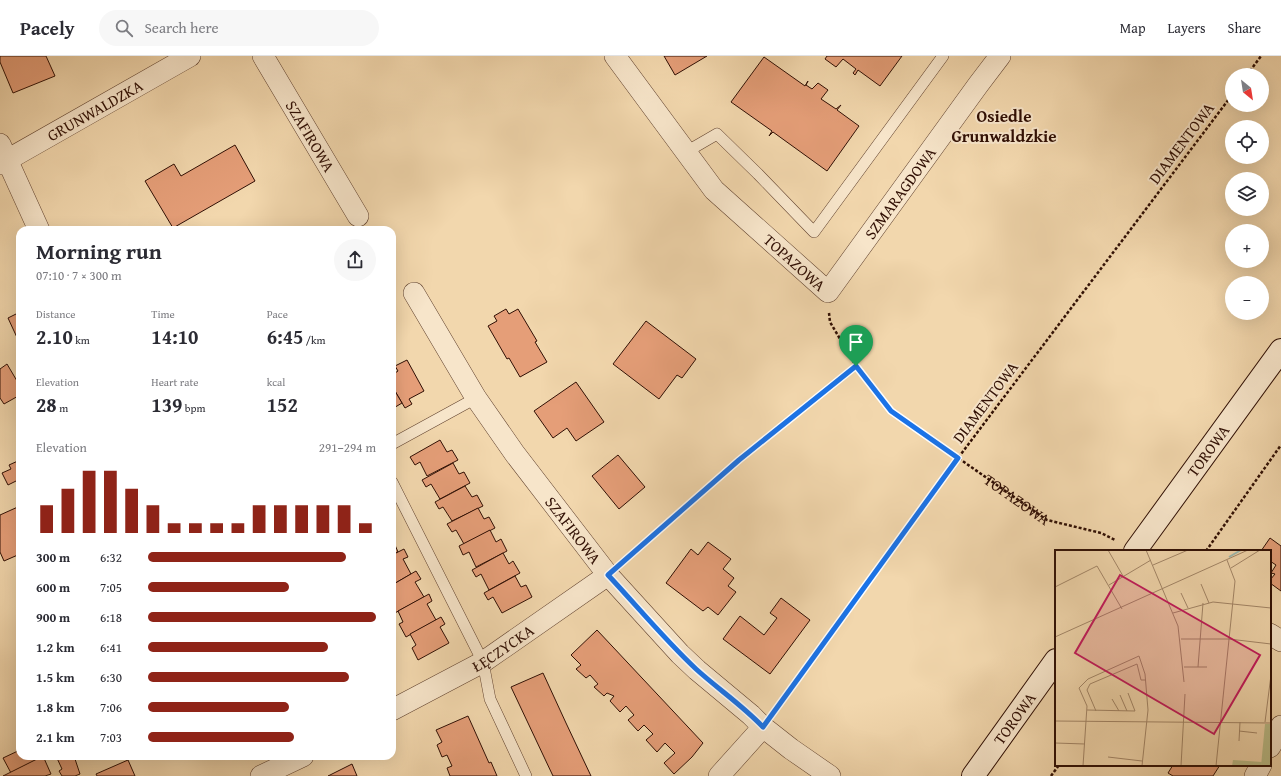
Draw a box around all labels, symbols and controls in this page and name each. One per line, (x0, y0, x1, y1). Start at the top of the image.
search box (99, 10, 379, 46)
text: Pacely (20, 14, 75, 42)
icon: search (113, 17, 135, 39)
text: Search here (145, 17, 219, 38)
text: Map (1120, 18, 1146, 38)
text: Layers (1168, 18, 1206, 38)
text: Share (1228, 18, 1261, 38)
north arrow (1225, 68, 1269, 112)
map controls (1225, 68, 1269, 320)
street label: GRUNWALDZKA (42, 73, 147, 147)
street label: SZAFIROWA (280, 96, 341, 177)
street label: DIAMENTOWA (1142, 97, 1220, 189)
district label: Osiedle Grunwaldzkie (951, 103, 1057, 148)
button: locate (1225, 120, 1269, 164)
street label: SZMARAGDOWA (858, 142, 942, 244)
button: layers (1225, 172, 1269, 216)
button: + (1225, 224, 1269, 268)
street label: TOPAZOWA (758, 228, 831, 297)
text: Morning run (36, 235, 162, 267)
button: share (334, 239, 376, 281)
text: 07:10 · 7 × 300 m (36, 266, 122, 285)
button: − (1225, 276, 1269, 320)
text: Distance (36, 306, 75, 322)
text: Time (151, 306, 175, 322)
text: Pace (267, 306, 288, 322)
text: 2.10 (36, 322, 73, 351)
text: 14:10 (151, 322, 198, 351)
text: 6:45 (267, 322, 303, 351)
pin (839, 325, 873, 366)
icon: arrive (845, 331, 867, 353)
text: km (73, 332, 90, 348)
text: /km (303, 332, 326, 348)
street label: DIAMENTOWA (946, 356, 1024, 448)
text: Elevation (36, 374, 79, 390)
text: Heart rate (151, 374, 199, 390)
text: kcal (267, 374, 285, 390)
text: 28 (36, 390, 57, 419)
text: 139 (151, 390, 182, 419)
text: 152 (267, 390, 298, 419)
text: m (57, 400, 68, 416)
text: bpm (182, 400, 205, 416)
street label: TOROWA (1181, 419, 1235, 482)
text: Elevation (36, 438, 87, 457)
text: 291–294 m (319, 438, 376, 457)
street label: TOPAZOWA (979, 467, 1055, 531)
street label: SZAFIROWA (540, 491, 607, 569)
text: 300 m (36, 548, 70, 567)
text: 6:32 (100, 548, 122, 567)
inset map (1055, 550, 1271, 766)
text: 600 m (36, 578, 70, 597)
text: 7:05 (100, 578, 122, 597)
text: 900 m (36, 608, 70, 627)
text: 6:18 (100, 608, 122, 627)
street label: ŁĘCZYCKA (468, 618, 539, 678)
text: 1.2 km (36, 638, 75, 657)
text: 6:41 (100, 638, 122, 657)
text: 1.5 km (36, 668, 75, 687)
text: 6:30 (100, 668, 122, 687)
street label: TOROWA (987, 687, 1042, 750)
text: 1.8 km (36, 698, 75, 717)
text: 7:06 (100, 698, 122, 717)
text: 2.1 km (36, 728, 75, 747)
text: 7:03 (100, 728, 122, 747)

